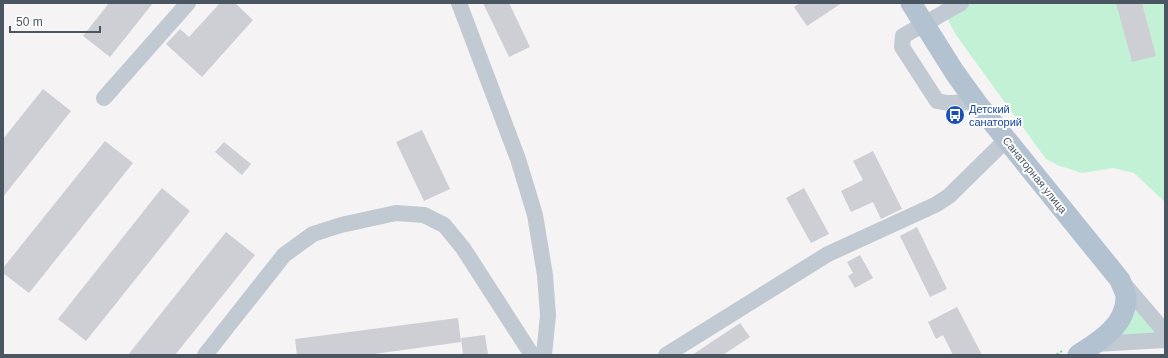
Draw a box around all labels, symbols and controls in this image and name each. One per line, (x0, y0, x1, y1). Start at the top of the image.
scale bar (10, 8, 100, 34)
text: 50 m (16, 15, 43, 29)
place label: Детский санаторий (969, 103, 1022, 128)
bus stop icon: Детский санаторий (944, 104, 966, 126)
street label: Санаторная улица (1001, 134, 1070, 216)

